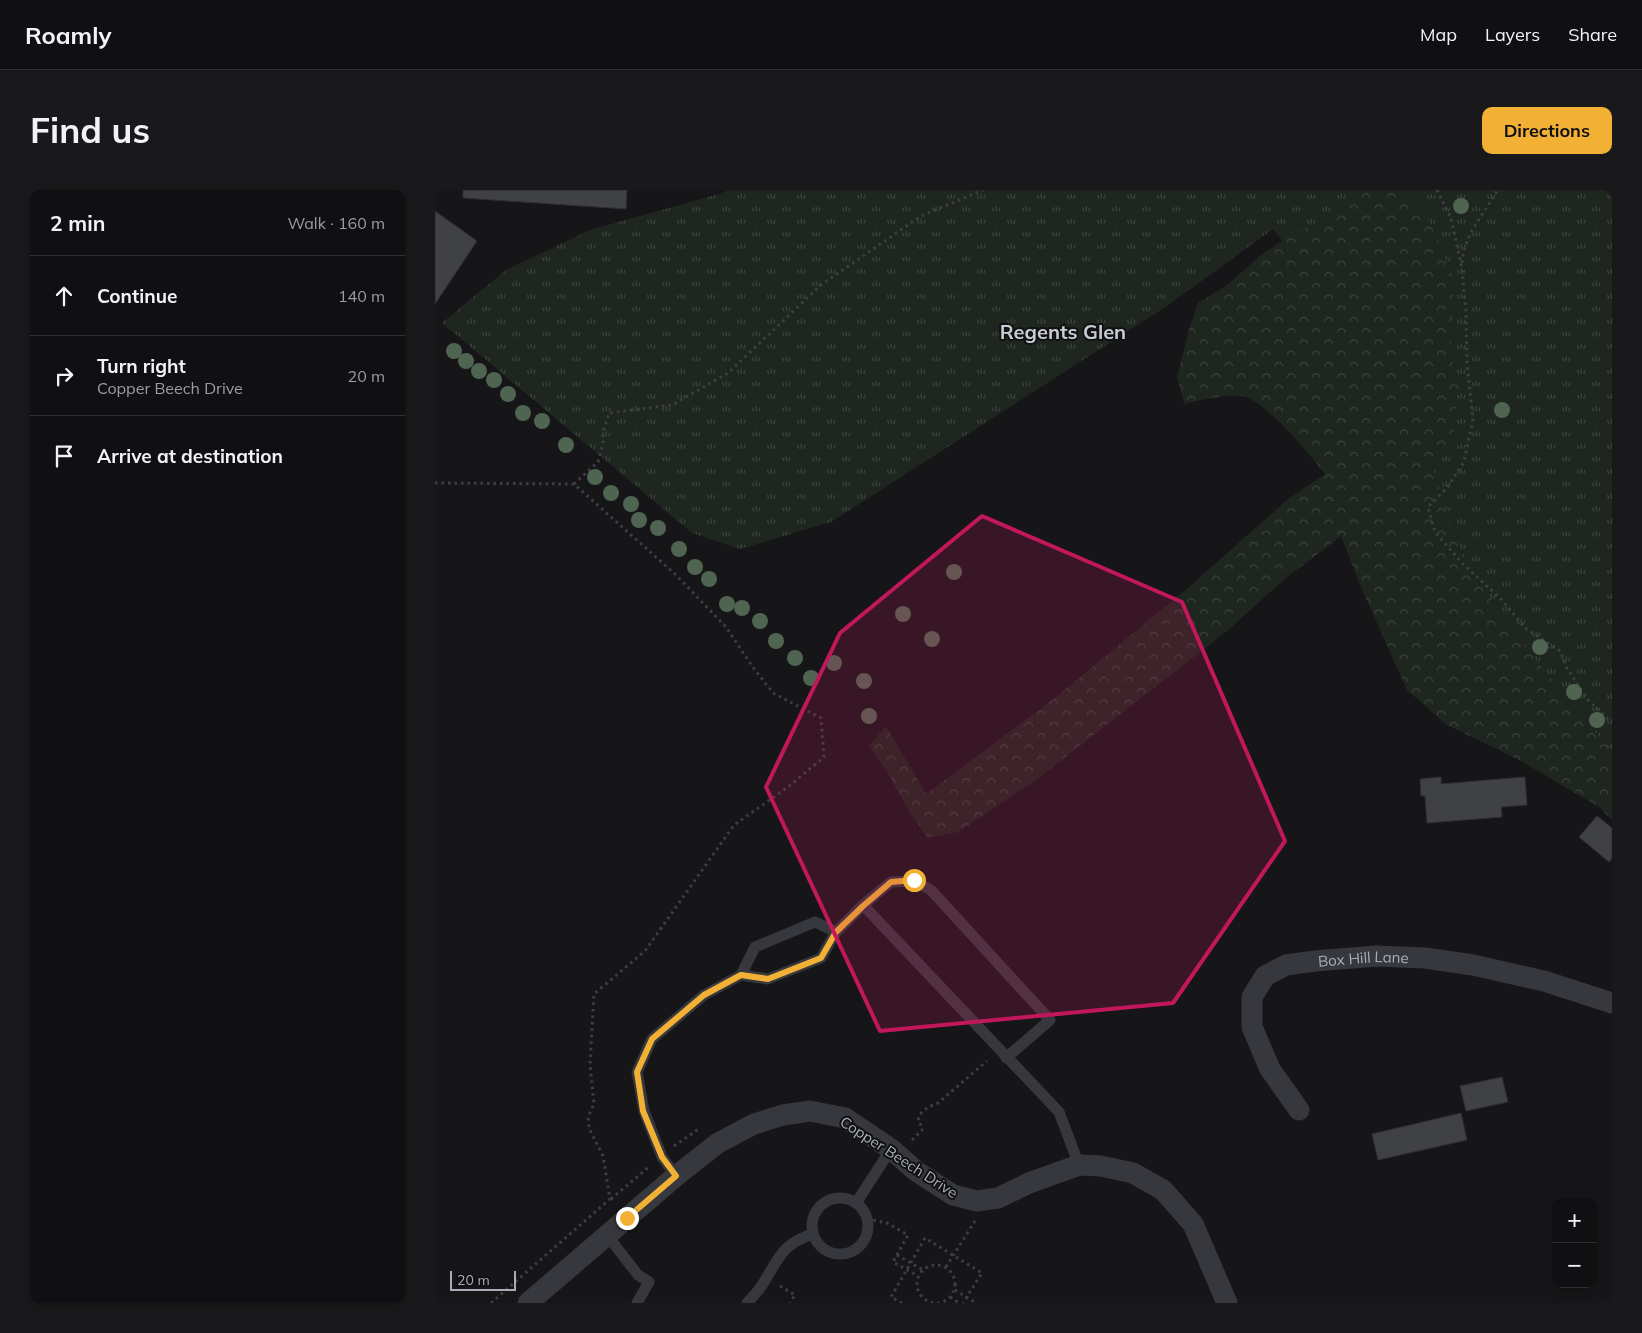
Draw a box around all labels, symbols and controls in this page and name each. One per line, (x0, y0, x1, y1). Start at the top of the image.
text: Roamly (25, 20, 112, 50)
text: Map (1420, 23, 1457, 46)
text: Layers (1485, 23, 1540, 46)
text: Share (1568, 23, 1617, 46)
button: Directions (1482, 107, 1612, 154)
text: Find us (30, 108, 150, 152)
text: 2 min (50, 210, 105, 236)
text: Walk · 160 m (287, 213, 385, 233)
icon: ahead (50, 282, 78, 310)
text: Continue (97, 284, 177, 308)
text: 140 m (338, 286, 385, 306)
district label: Regents Glen (1000, 319, 1126, 344)
text: Turn right (97, 354, 186, 378)
icon: right (50, 362, 78, 390)
text: 20 m (348, 366, 385, 386)
text: Copper Beech Drive (97, 378, 243, 398)
icon: arrive (50, 442, 78, 470)
text: Arrive at destination (97, 444, 283, 468)
route start (903, 869, 926, 892)
street label: Box Hill Lane (1317, 946, 1409, 970)
street label: Copper Beech Drive (836, 1112, 962, 1202)
map controls (1552, 1198, 1597, 1288)
button: + (1552, 1198, 1597, 1243)
route end (616, 1207, 639, 1230)
button: − (1552, 1243, 1597, 1288)
scale bar (450, 1268, 516, 1291)
text: 20 m (457, 1271, 490, 1289)

